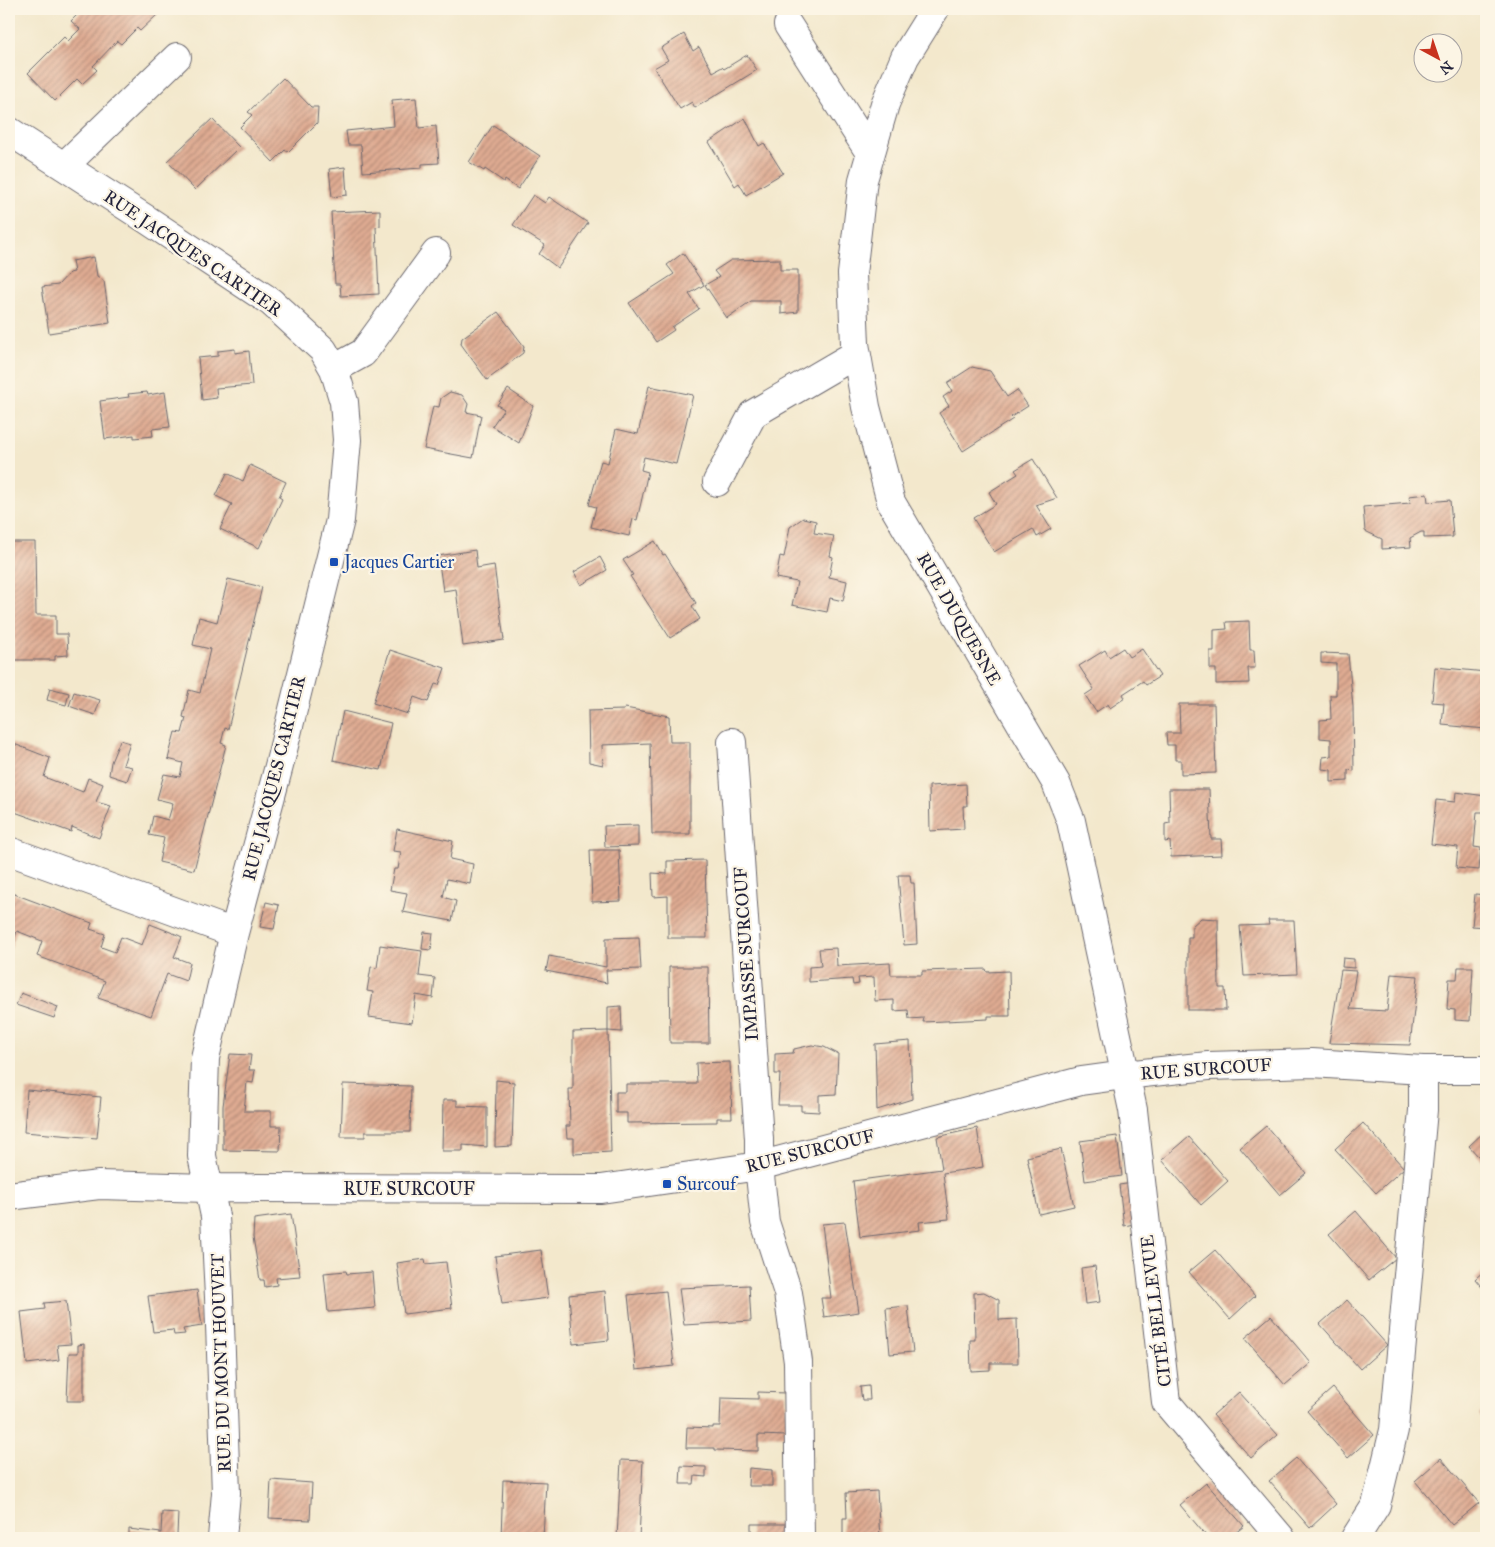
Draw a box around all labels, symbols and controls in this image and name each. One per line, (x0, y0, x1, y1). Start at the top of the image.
north arrow (1412, 32, 1462, 82)
text: N (1436, 57, 1456, 78)
street label: RUE JACQUES CARTIER (99, 185, 287, 323)
street label: RUE DUQUESNE (912, 549, 1006, 689)
place label: Jacques Cartier (342, 551, 455, 574)
marker: Jacques Cartier (328, 556, 340, 568)
street label: RUE JACQUES CARTIER (238, 672, 311, 883)
street label: IMPASSE SURCOUF (729, 866, 763, 1042)
street label: RUE SURCOUF (1140, 1053, 1273, 1085)
street label: RUE SURCOUF (743, 1124, 877, 1178)
place label: Surcouf (677, 1173, 739, 1195)
street label: RUE SURCOUF (343, 1178, 475, 1200)
marker: Surcouf (661, 1178, 673, 1190)
street label: CITÉ BELLEVUE (1134, 1234, 1176, 1388)
street label: RUE DU MONT HOUVET (206, 1253, 236, 1473)

